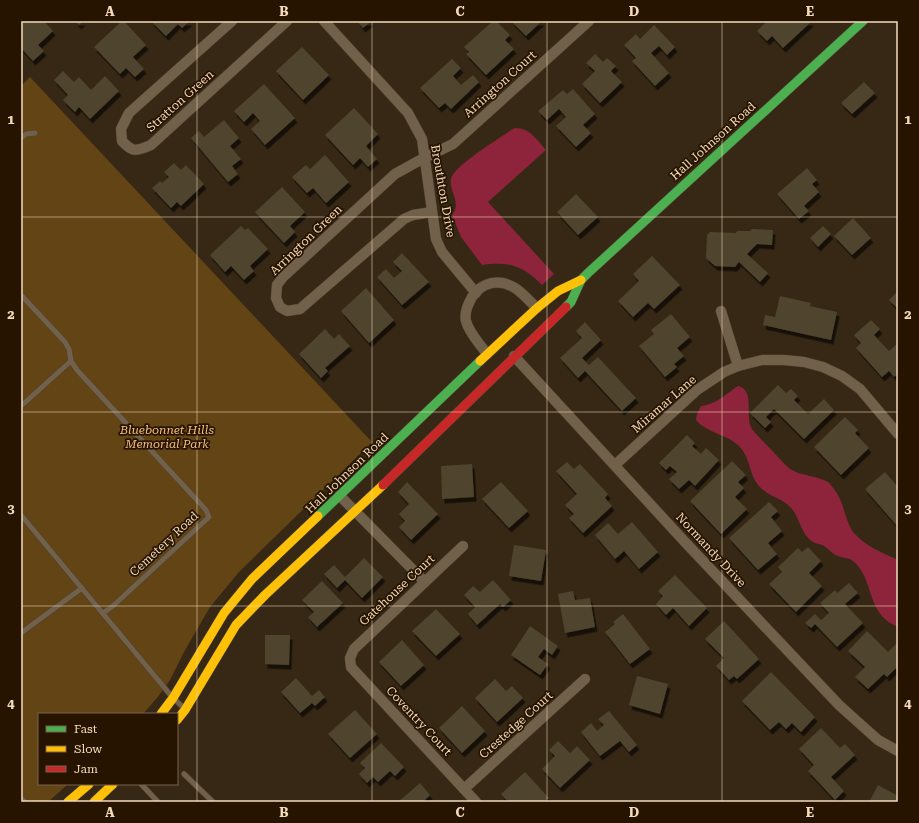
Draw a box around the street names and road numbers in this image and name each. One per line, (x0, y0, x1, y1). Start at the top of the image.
street label: Arrington Court (461, 48, 539, 120)
street label: Stratton Green (144, 67, 217, 135)
street label: Hall Johnson Road (668, 99, 759, 183)
street label: Brouthton Drive (428, 144, 458, 239)
street label: Arrington Green (267, 202, 345, 278)
street label: Miramar Lane (629, 372, 699, 436)
street label: Hall Johnson Road (303, 430, 391, 516)
street label: Cemetery Road (127, 508, 201, 579)
street label: Normandy Drive (673, 510, 749, 590)
street label: Gatehouse Court (356, 551, 438, 628)
street label: Coventry Court (383, 683, 455, 759)
street label: Crestedge Court (476, 688, 556, 762)

